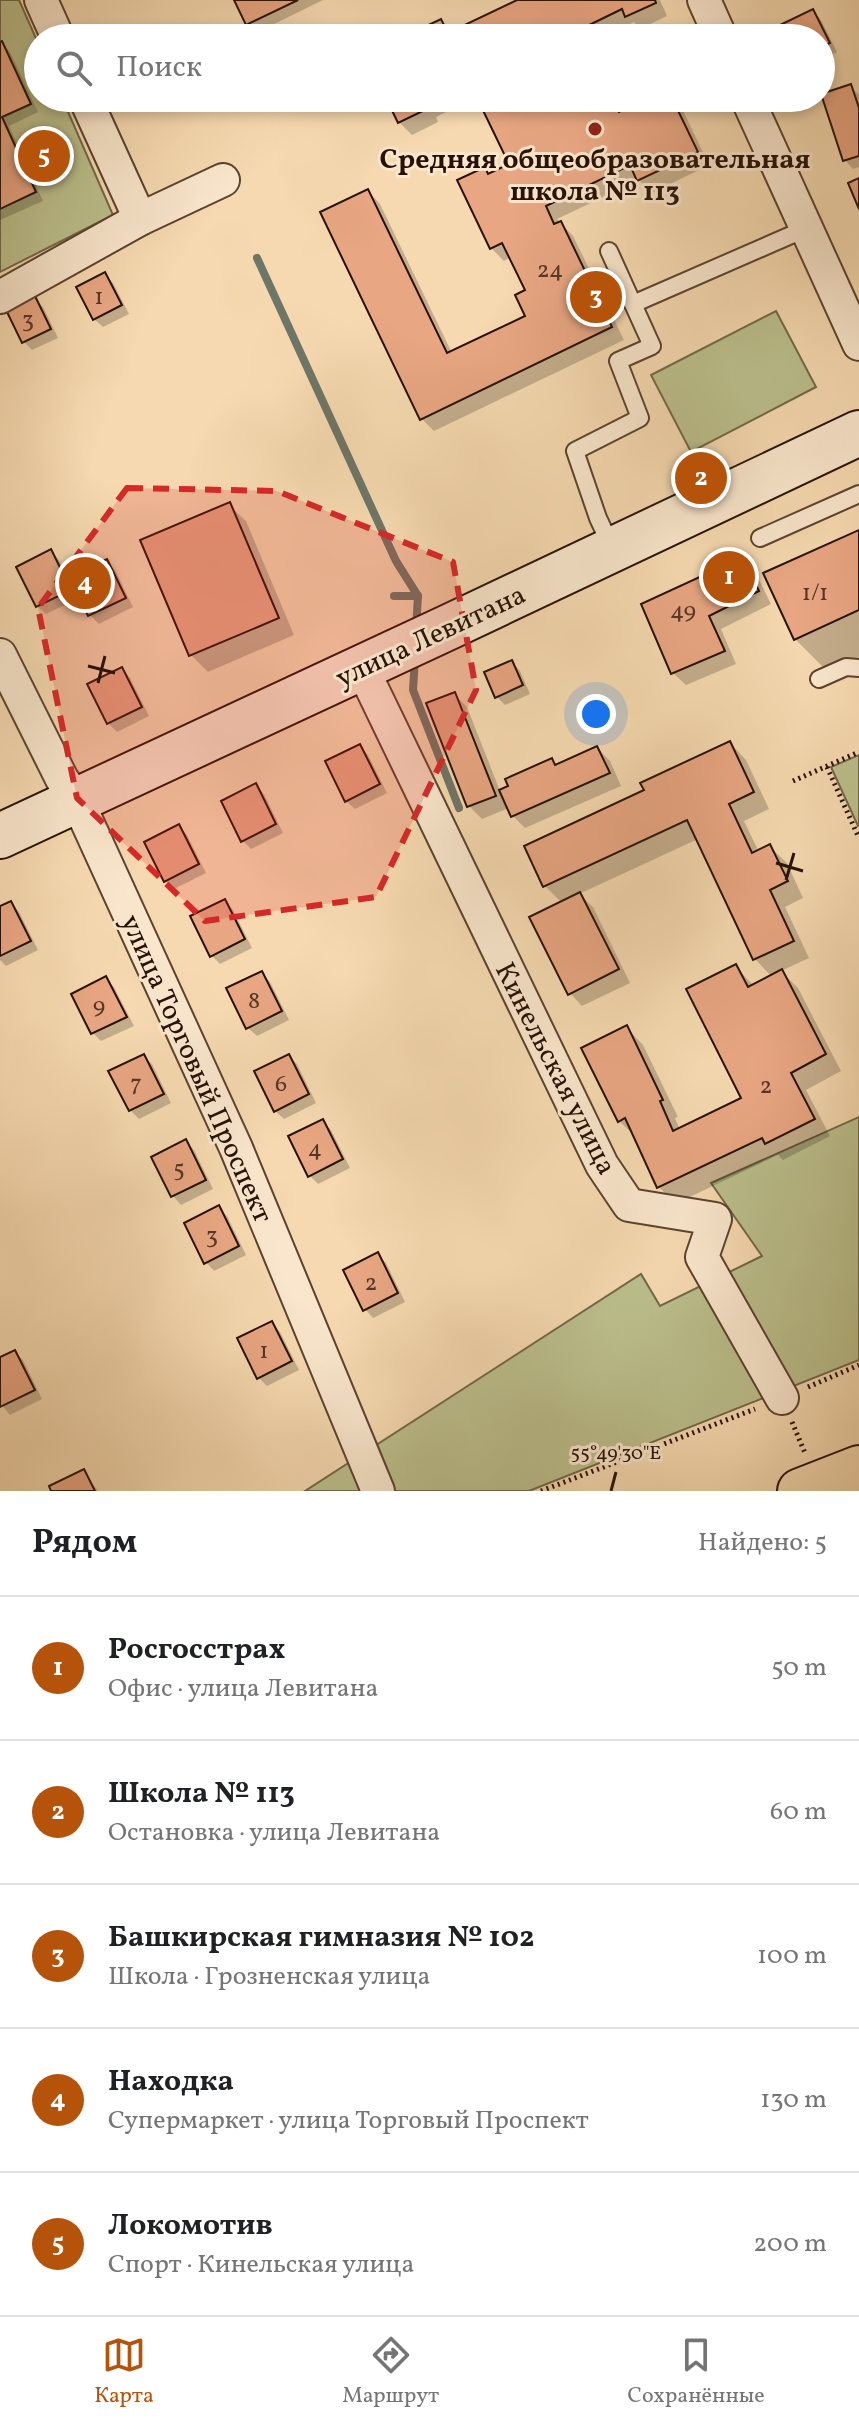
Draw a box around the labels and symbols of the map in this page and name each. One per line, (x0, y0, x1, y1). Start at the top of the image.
marker: Средняя общеобразовательная школа № 113 (586, 120, 604, 138)
pin: 5 (18, 126, 70, 186)
place label: Средняя общеобразовательная школа № 113 (380, 141, 810, 212)
house number: 24 (537, 254, 563, 288)
pin: 3 (570, 267, 622, 327)
house number: 1 (94, 281, 104, 315)
house number: 3 (22, 304, 34, 338)
pin: 2 (675, 448, 727, 508)
pin: 1 (703, 547, 755, 607)
pin: 4 (59, 553, 111, 613)
street label: улица Левитана (330, 576, 533, 698)
house number: 1/1 (802, 577, 828, 611)
house number: 49 (670, 595, 696, 629)
your location (576, 694, 616, 734)
street label: улица Торговый Проспект (110, 908, 282, 1230)
street label: Кинельская улица (484, 956, 625, 1182)
house number: 8 (248, 985, 260, 1019)
house number: 9 (93, 990, 105, 1024)
house number: 7 (130, 1068, 142, 1102)
house number: 6 (275, 1068, 287, 1102)
house number: 2 (760, 1070, 772, 1104)
house number: 4 (308, 1133, 322, 1167)
house number: 5 (173, 1153, 185, 1187)
house number: 3 (206, 1220, 218, 1254)
house number: 2 (365, 1267, 377, 1301)
house number: 1 (259, 1335, 269, 1369)
text: 55°49'30"E (571, 1440, 661, 1468)

